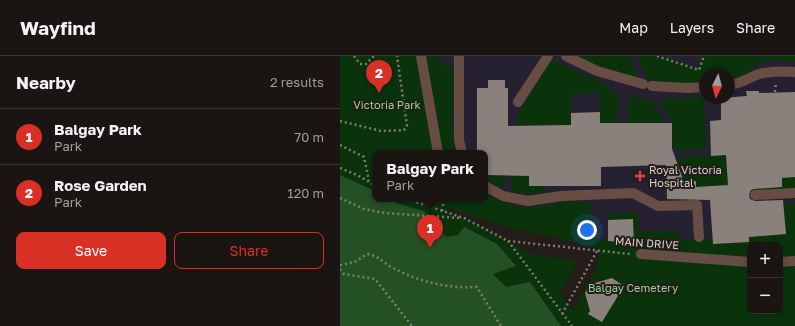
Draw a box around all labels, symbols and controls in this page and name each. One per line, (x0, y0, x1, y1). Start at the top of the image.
text: Wayfind (20, 16, 96, 39)
text: Map (619, 19, 648, 36)
text: Layers (670, 19, 714, 36)
text: Share (736, 19, 775, 36)
pin: 2 (366, 60, 392, 93)
north arrow (699, 68, 735, 104)
text: Nearby (16, 72, 76, 93)
text: 2 results (270, 74, 324, 90)
park label: Victoria Park (353, 98, 421, 111)
text: Balgay Park (54, 120, 142, 138)
text: 1 (26, 129, 32, 145)
text: 70 m (294, 129, 324, 145)
text: Park (54, 138, 82, 154)
popup (372, 150, 488, 202)
text: Balgay Park (386, 159, 474, 177)
place label: Royal Victoria Hospital (649, 163, 722, 189)
marker: Royal Victoria Hospital (634, 170, 646, 182)
text: Rose Garden (54, 176, 147, 194)
text: Park (386, 177, 414, 193)
text: 2 (25, 185, 33, 201)
text: 120 m (287, 185, 324, 201)
text: Park (54, 194, 82, 210)
pin: 1 (417, 215, 443, 248)
your location (577, 220, 597, 240)
button: Save (16, 232, 166, 269)
button: Share (174, 232, 324, 269)
street label: MAIN DRIVE (615, 234, 680, 251)
map controls (747, 242, 783, 314)
button: + (747, 242, 783, 278)
button: − (747, 278, 783, 314)
park label: Balgay Cemetery (588, 281, 678, 294)

